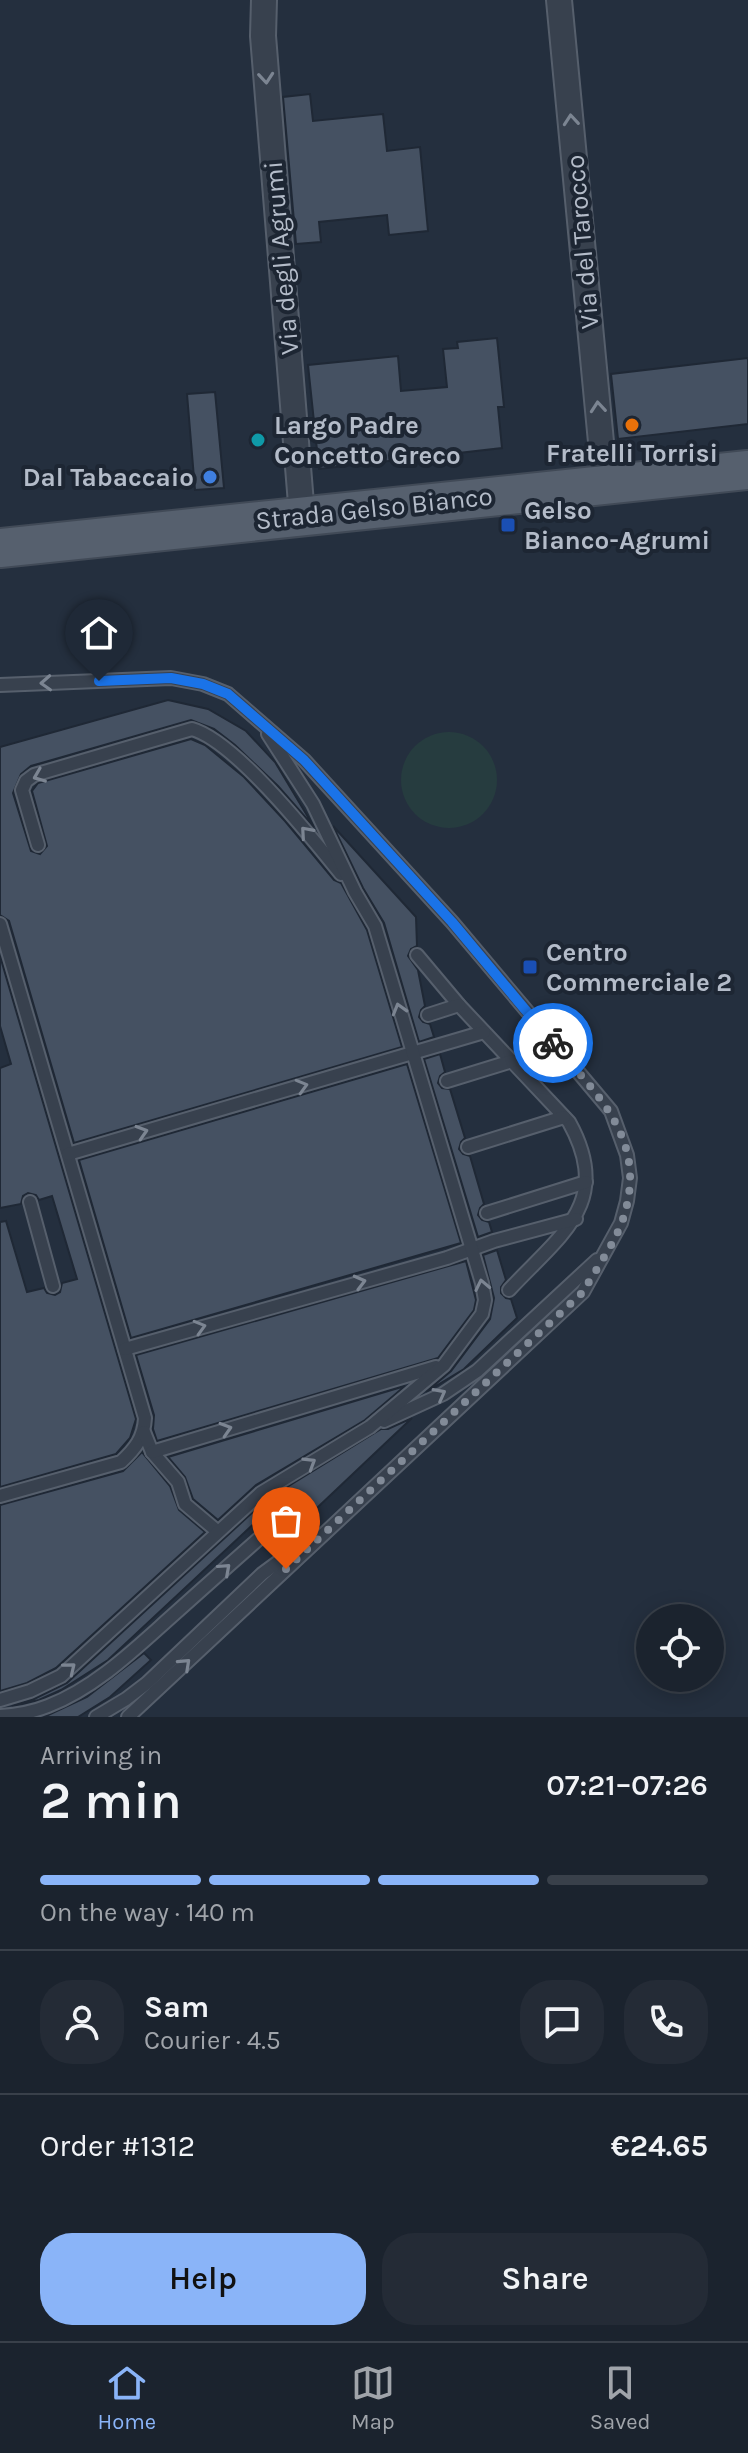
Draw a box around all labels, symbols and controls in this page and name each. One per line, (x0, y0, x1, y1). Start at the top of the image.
one-way arrow (257, 72, 274, 85)
one-way arrow (562, 113, 579, 126)
street label: Via del Tarocco (559, 154, 606, 330)
street label: Via degli Agrumi (258, 160, 305, 356)
one-way arrow (589, 400, 606, 413)
place label: Largo Padre Concetto Greco (274, 410, 461, 471)
marker: Fratelli Torrisi (623, 416, 641, 434)
marker: Largo Padre Concetto Greco (249, 431, 267, 449)
place label: Fratelli Torrisi (546, 438, 718, 469)
place label: Dal Tabaccaio (23, 462, 194, 493)
marker: Dal Tabaccaio (201, 468, 219, 486)
street label: Strada Gelso Bianco (254, 481, 494, 536)
place label: Gelso Bianco-Agrumi (524, 495, 710, 556)
marker: Gelso Bianco-Agrumi (499, 516, 517, 534)
pin (65, 599, 133, 681)
icon: home (77, 611, 121, 655)
one-way arrow (39, 675, 52, 692)
one-way arrow (33, 766, 47, 782)
one-way arrow (301, 827, 316, 841)
place label: Centro Commerciale 2 (546, 937, 732, 998)
marker: Centro Commerciale 2 (521, 958, 539, 976)
one-way arrow (392, 1003, 408, 1017)
courier (513, 1003, 593, 1083)
icon: bike (531, 1021, 575, 1065)
one-way arrow (294, 1078, 308, 1095)
one-way arrow (135, 1125, 149, 1141)
one-way arrow (352, 1275, 366, 1291)
one-way arrow (474, 1278, 491, 1292)
one-way arrow (192, 1320, 206, 1336)
one-way arrow (432, 1389, 447, 1404)
one-way arrow (219, 1422, 233, 1438)
one-way arrow (301, 1457, 316, 1473)
pin (252, 1487, 320, 1569)
icon: bag (264, 1499, 308, 1543)
one-way arrow (215, 1564, 230, 1578)
map controls (636, 1604, 724, 1692)
button: locate (636, 1604, 724, 1692)
one-way arrow (176, 1658, 190, 1673)
one-way arrow (61, 1663, 75, 1678)
text: Arriving in (40, 1740, 162, 1771)
text: 07:21–07:26 (546, 1767, 708, 1803)
text: 2 min (40, 1770, 182, 1831)
text: On the way · 140 m (40, 1897, 255, 1928)
button: person (40, 1980, 124, 2064)
button: chat (520, 1980, 604, 2064)
button: phone (624, 1980, 708, 2064)
text: Sam (144, 1989, 209, 2025)
text: Courier · 4.5 (144, 2025, 281, 2056)
text: Order #1312 (40, 2128, 195, 2164)
text: €24.65 (611, 2128, 708, 2164)
button: Help (40, 2233, 366, 2325)
button: Share (382, 2233, 708, 2325)
tab: Home (97, 2361, 156, 2435)
tab: Map (351, 2361, 395, 2435)
tab: Saved (590, 2361, 651, 2435)

